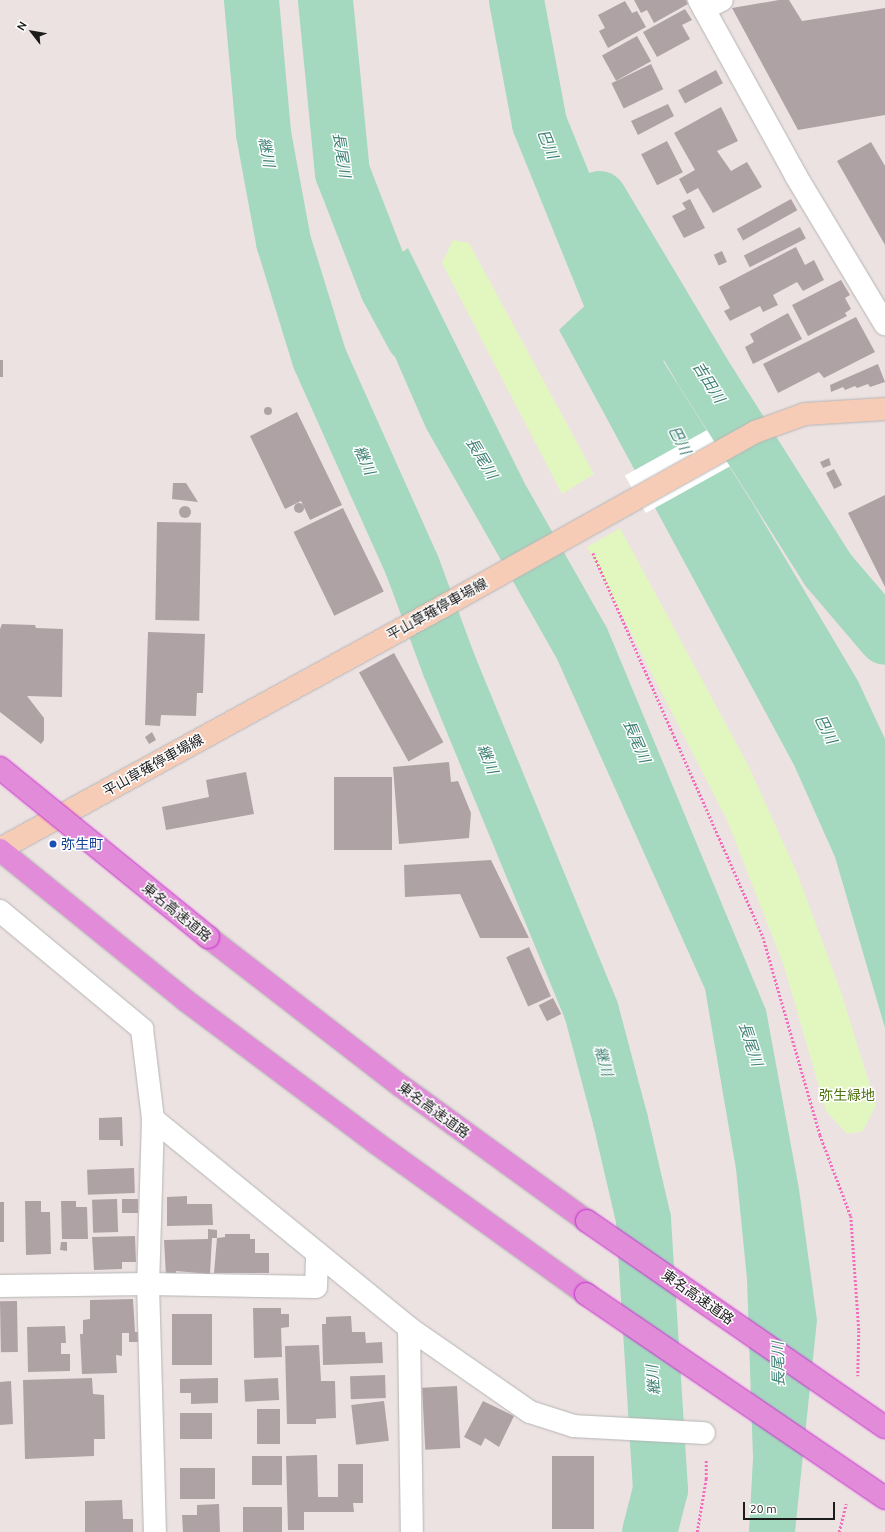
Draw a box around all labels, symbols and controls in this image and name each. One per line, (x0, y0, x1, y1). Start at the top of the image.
north arrow (12, 12, 52, 52)
text: N (14, 19, 29, 32)
water label: 巴川 (534, 127, 562, 161)
water label: 長尾川 (330, 131, 354, 179)
water label: 継川 (256, 136, 278, 168)
water label: 吉田川 (689, 358, 729, 406)
water label: 巴川 (665, 423, 695, 457)
water label: 長尾川 (463, 434, 501, 482)
water label: 継川 (351, 443, 379, 477)
street label: 平山草薙停車場線 (384, 575, 490, 643)
water label: 巴川 (811, 712, 841, 746)
water label: 長尾川 (620, 717, 654, 765)
street label: 平山草薙停車場線 (100, 731, 206, 799)
water label: 継川 (474, 742, 502, 776)
place label: 弥生町 (61, 836, 103, 852)
marker: 弥生町 (48, 839, 58, 849)
street label: 東名高速道路 (139, 879, 215, 945)
water label: 長尾川 (735, 1020, 767, 1068)
water label: 継川 (591, 1044, 617, 1078)
street label: 東名高速道路 (395, 1079, 473, 1141)
park label: 弥生緑地 (819, 1087, 875, 1103)
street label: 東名高速道路 (659, 1266, 737, 1328)
water label: 長尾川 (769, 1341, 787, 1387)
water label: 継川 (643, 1364, 663, 1396)
scale bar (745, 1494, 837, 1520)
text: 20 m (750, 1502, 777, 1515)

